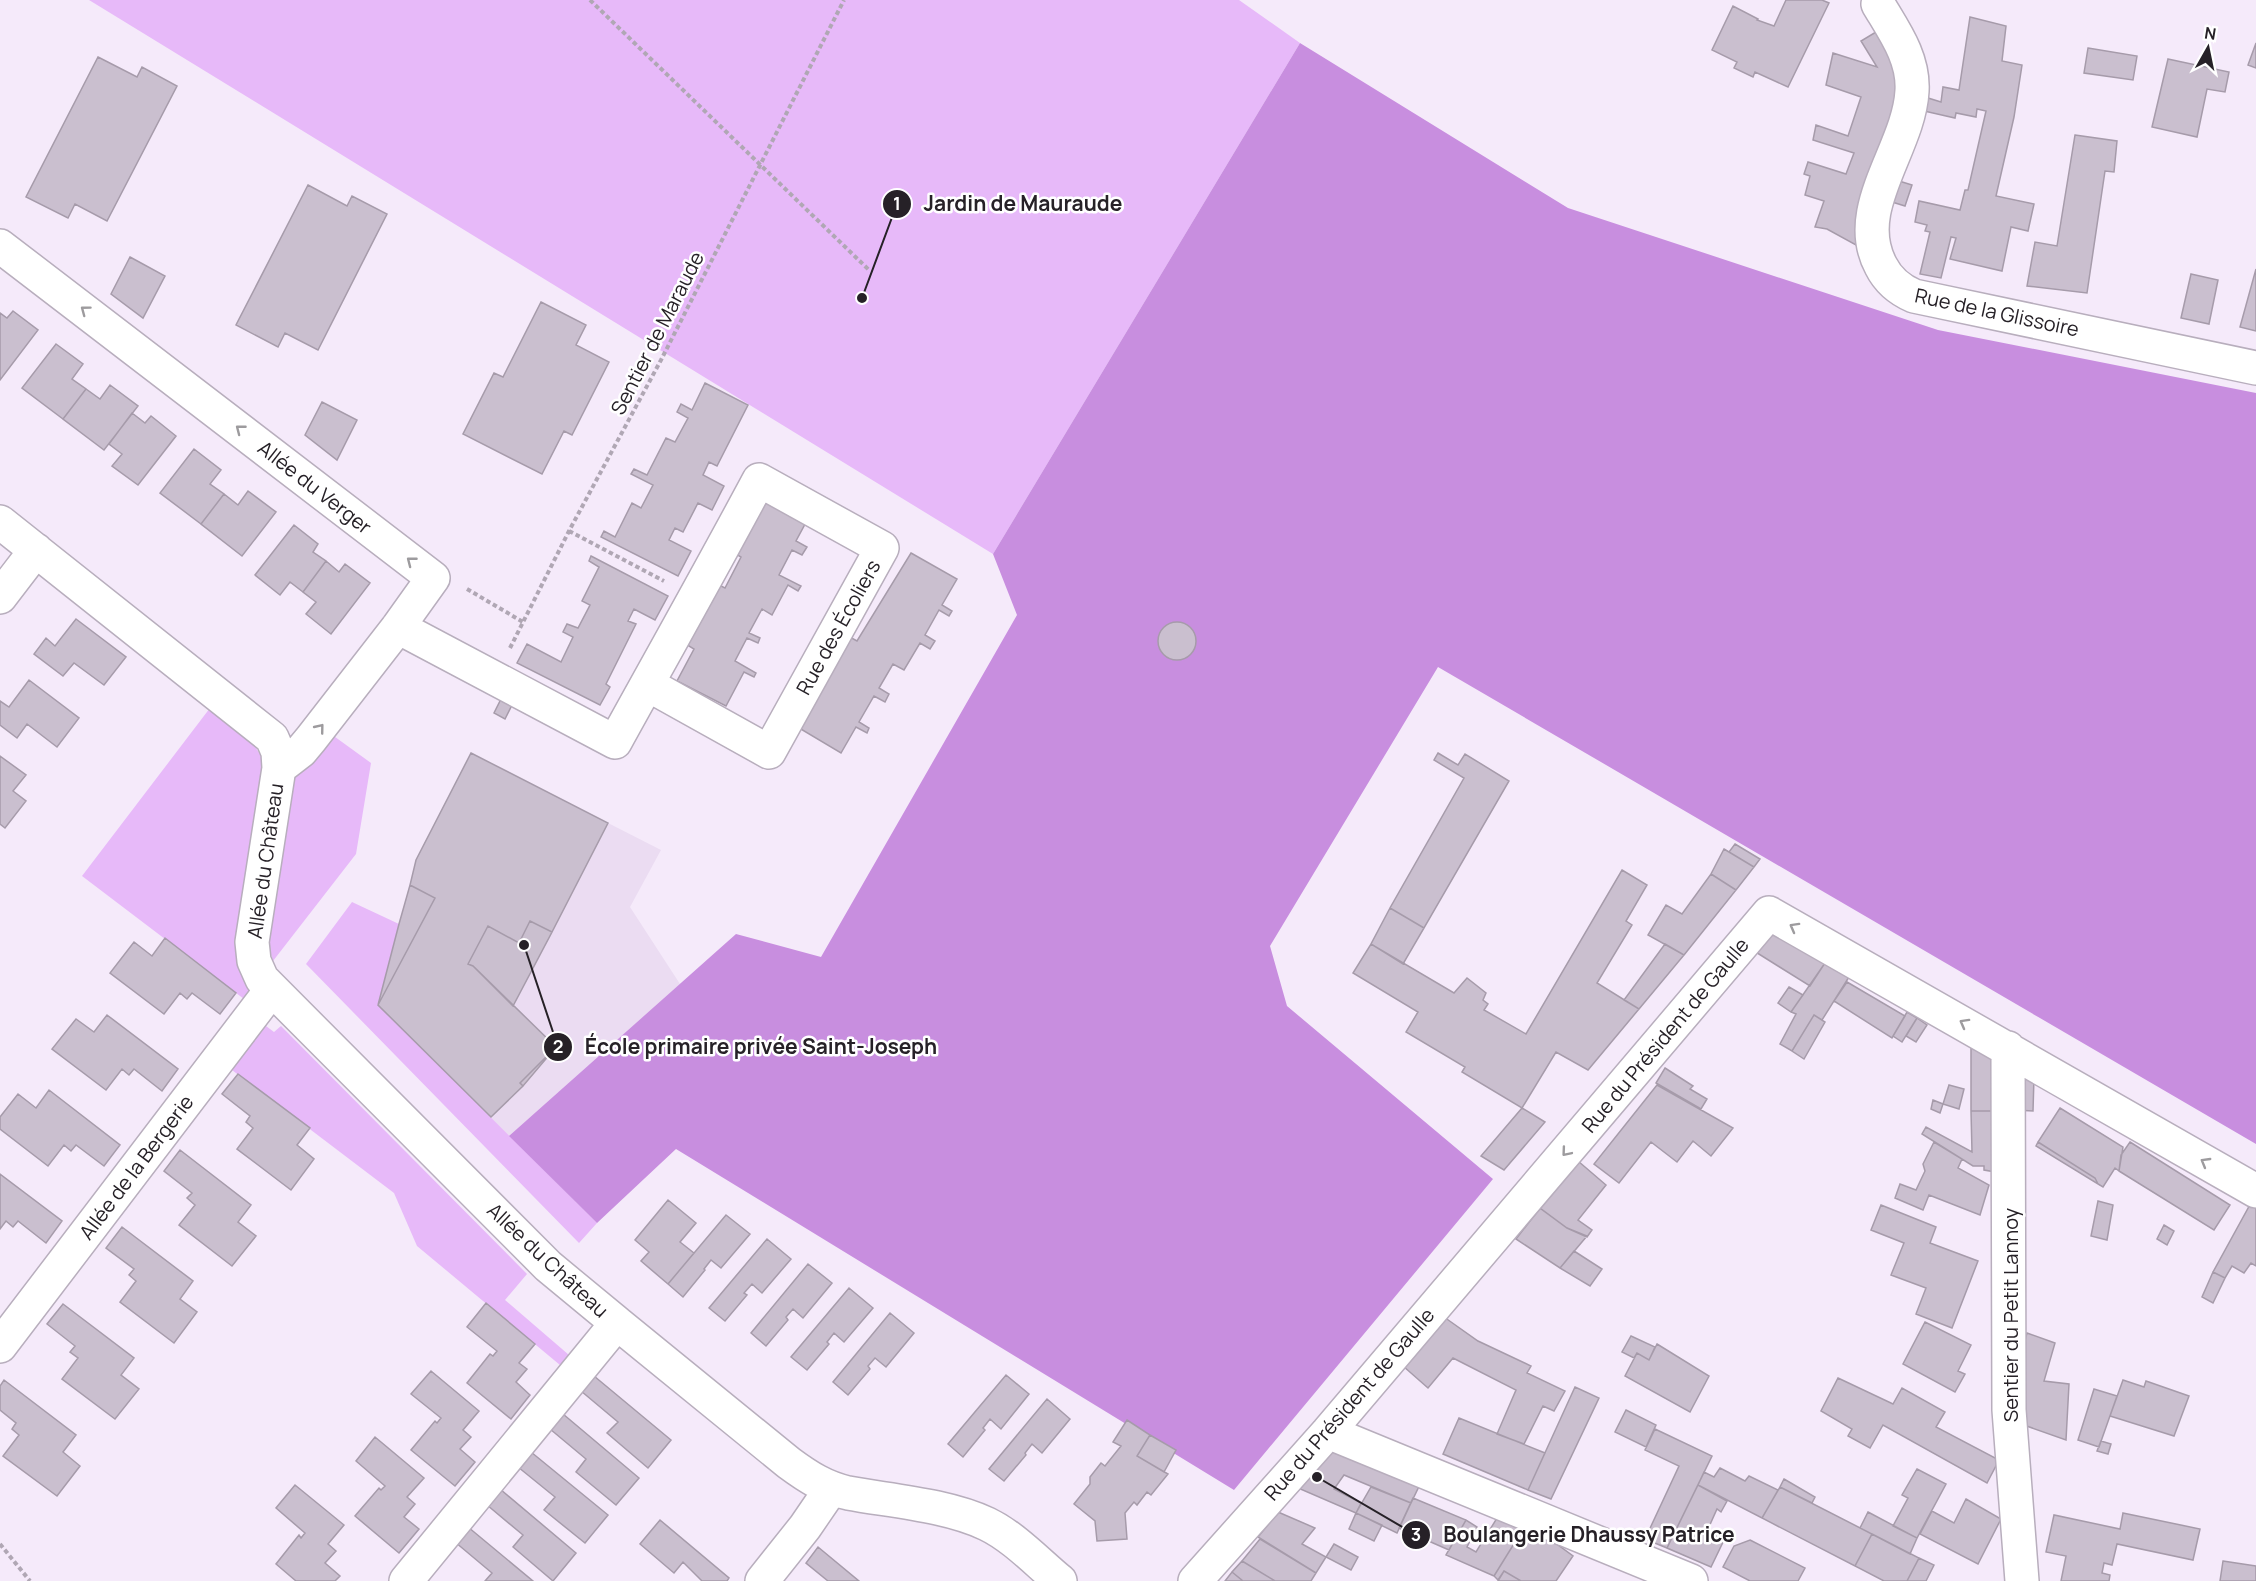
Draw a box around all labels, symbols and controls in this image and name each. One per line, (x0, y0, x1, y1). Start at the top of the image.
north arrow (2178, 18, 2238, 78)
text: N (2203, 21, 2218, 45)
callout: Jardin de Mauraude (882, 184, 1134, 223)
text: Jardin de Mauraude (924, 189, 1122, 217)
text: 1 (893, 191, 901, 215)
street label: Sentier de Maraude (604, 247, 710, 419)
street label: Rue de la Glissoire (1912, 281, 2082, 343)
one-way arrow (81, 307, 92, 318)
one-way arrow (236, 425, 247, 436)
street label: Allée du Verger (253, 434, 377, 540)
street label: Rue des Écoliers (790, 555, 886, 699)
one-way arrow (406, 557, 417, 568)
one-way arrow (313, 724, 324, 735)
street label: Allée du Château (241, 782, 289, 940)
one-way arrow (1790, 923, 1800, 934)
street label: Rue du Président de Gaulle (1575, 932, 1755, 1138)
one-way arrow (1959, 1019, 1970, 1030)
callout: École primaire privée Saint-Joseph (543, 1027, 949, 1066)
text: École primaire privée Saint-Joseph (585, 1032, 937, 1060)
text: 2 (553, 1034, 563, 1058)
street label: Allée de la Bergerie (73, 1089, 199, 1245)
one-way arrow (1562, 1145, 1573, 1156)
one-way arrow (2201, 1158, 2211, 1169)
street label: Allée du Château (482, 1197, 614, 1323)
street label: Sentier du Petit Lannoy (1997, 1207, 2024, 1422)
street label: Rue du Président de Gaulle (1258, 1302, 1440, 1506)
callout: Boulangerie Dhaussy Patrice (1401, 1515, 1747, 1554)
text: Boulangerie Dhaussy Patrice (1443, 1520, 1735, 1548)
text: 3 (1411, 1522, 1421, 1546)

